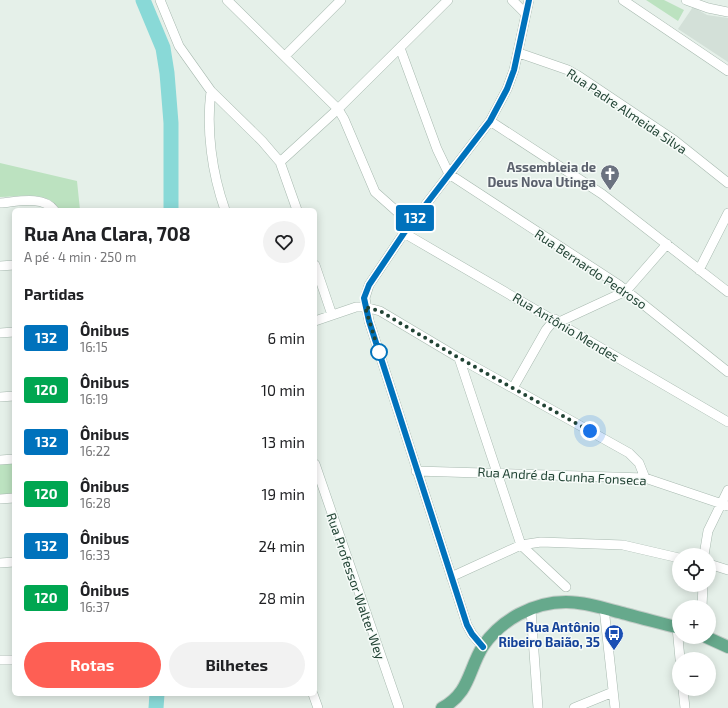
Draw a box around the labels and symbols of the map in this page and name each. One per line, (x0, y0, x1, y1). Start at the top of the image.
street label: Rua Padre Almeida Silva (564, 65, 690, 157)
place label: Assembleia de Deus Nova Utinga (487, 159, 596, 190)
church icon: Assembleia de Deus Nova Utinga (599, 163, 621, 191)
line badge: 132 (392, 205, 438, 231)
street label: Rua Bernardo Pedroso (532, 226, 650, 312)
street label: Rua Antônio Mendes (510, 289, 622, 365)
unlabelled marker (370, 343, 388, 361)
your location (580, 421, 600, 441)
street label: Rua André da Cunha Fonseca (477, 464, 647, 488)
street label: Rua Professor Walter Wey (323, 510, 389, 662)
place label: Rua Antônio Ribeiro Baião, 35 (499, 619, 600, 650)
bus stop icon: Rua Antônio Ribeiro Baião, 35 (603, 623, 625, 651)

